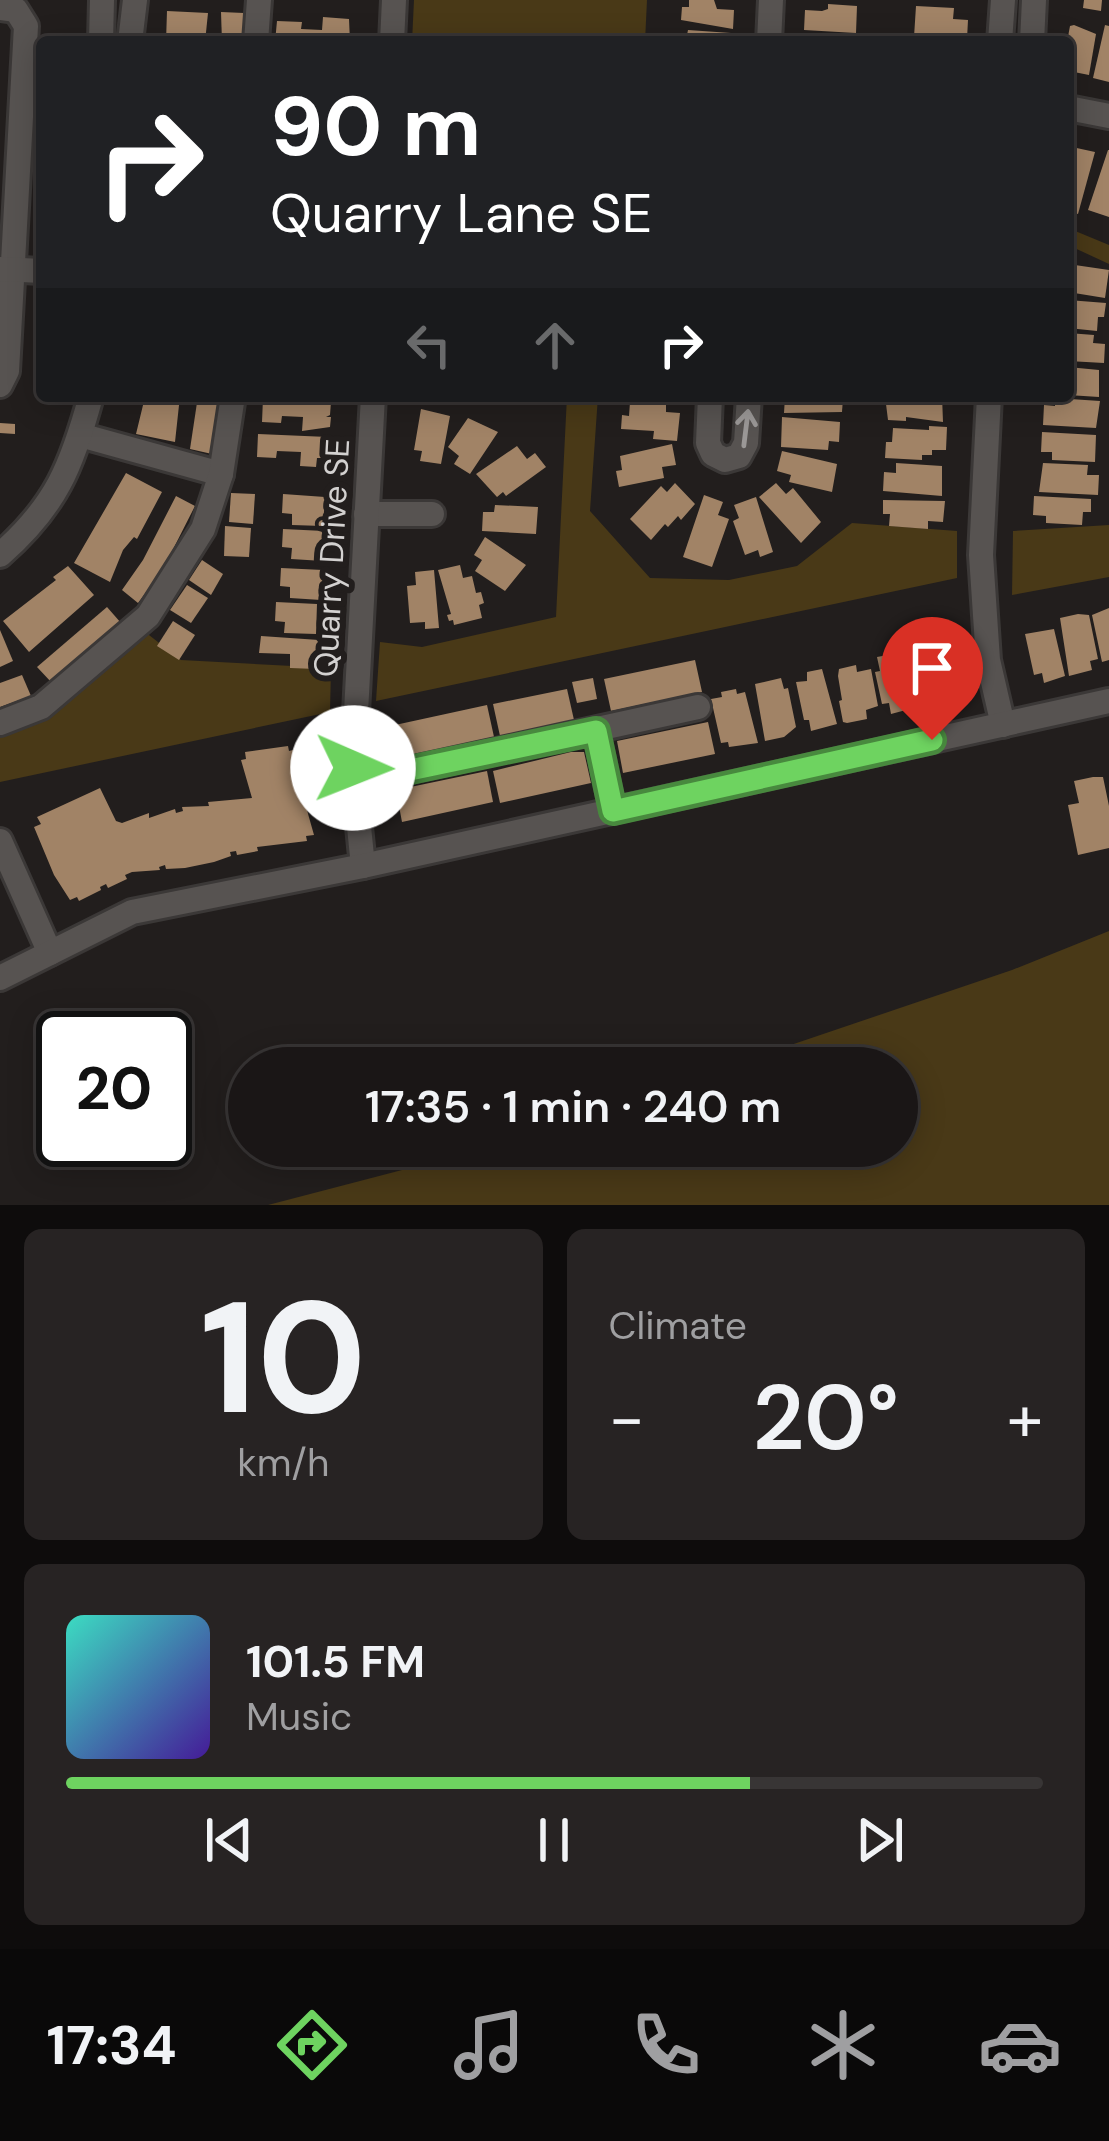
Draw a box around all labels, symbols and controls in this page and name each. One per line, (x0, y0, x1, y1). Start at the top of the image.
text: 90 m (270, 72, 481, 181)
icon: right (72, 84, 228, 240)
text: Quarry Lane SE (270, 178, 652, 249)
icon: left (396, 312, 462, 378)
icon: ahead (522, 312, 588, 378)
icon: right (648, 312, 714, 378)
one-way arrow (735, 409, 757, 448)
street label: Quarry Drive SE (304, 438, 359, 678)
pin (881, 617, 983, 740)
icon: arrive (899, 635, 965, 701)
position arrow (290, 705, 416, 831)
speed limit sign: 20 (36, 1011, 192, 1167)
text: 17:35 · 1 min · 240 m (365, 1077, 781, 1136)
text: 10 (200, 1257, 367, 1460)
text: Climate (609, 1300, 747, 1351)
text: 20° (753, 1360, 899, 1477)
text: − (609, 1376, 645, 1461)
text: + (1007, 1376, 1043, 1461)
text: km/h (237, 1437, 329, 1488)
text: 101.5 FM (246, 1632, 425, 1691)
text: Music (246, 1691, 352, 1742)
icon: previous (196, 1807, 262, 1873)
icon: pause (521, 1807, 587, 1873)
icon: next (847, 1807, 913, 1873)
icon: directions (270, 2003, 354, 2087)
icon: music (447, 2003, 531, 2087)
icon: phone (624, 2003, 708, 2087)
icon: climate (801, 2003, 885, 2087)
icon: car (978, 2003, 1062, 2087)
text: 17:34 (47, 2010, 177, 2081)

